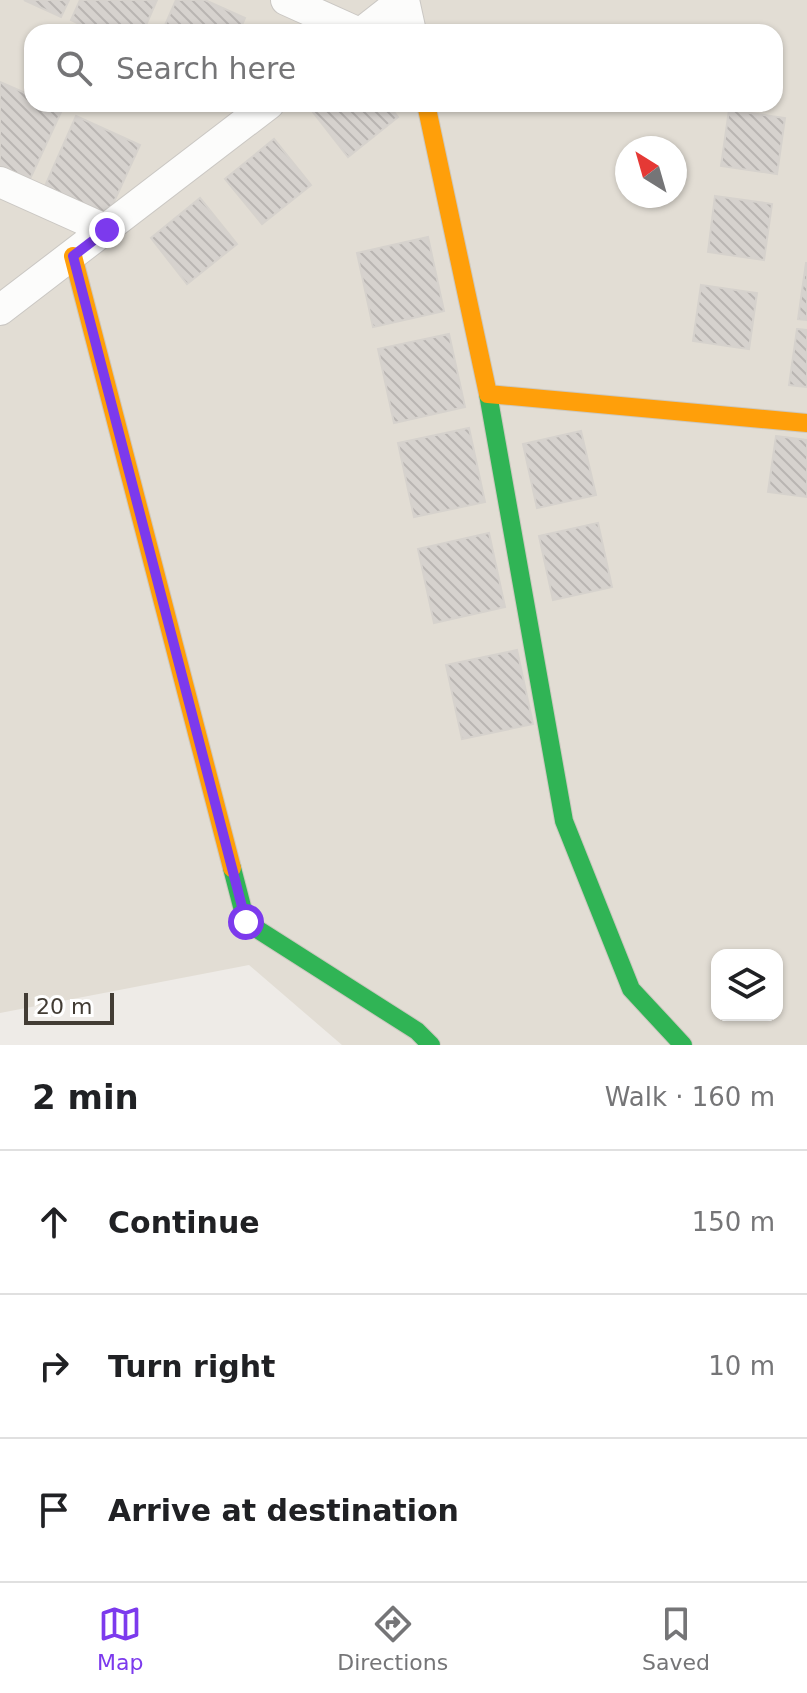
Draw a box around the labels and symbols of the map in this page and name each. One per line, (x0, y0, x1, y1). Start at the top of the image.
north arrow (615, 136, 687, 208)
route end (89, 212, 125, 248)
route start (228, 904, 264, 940)
scale bar (24, 989, 114, 1025)

